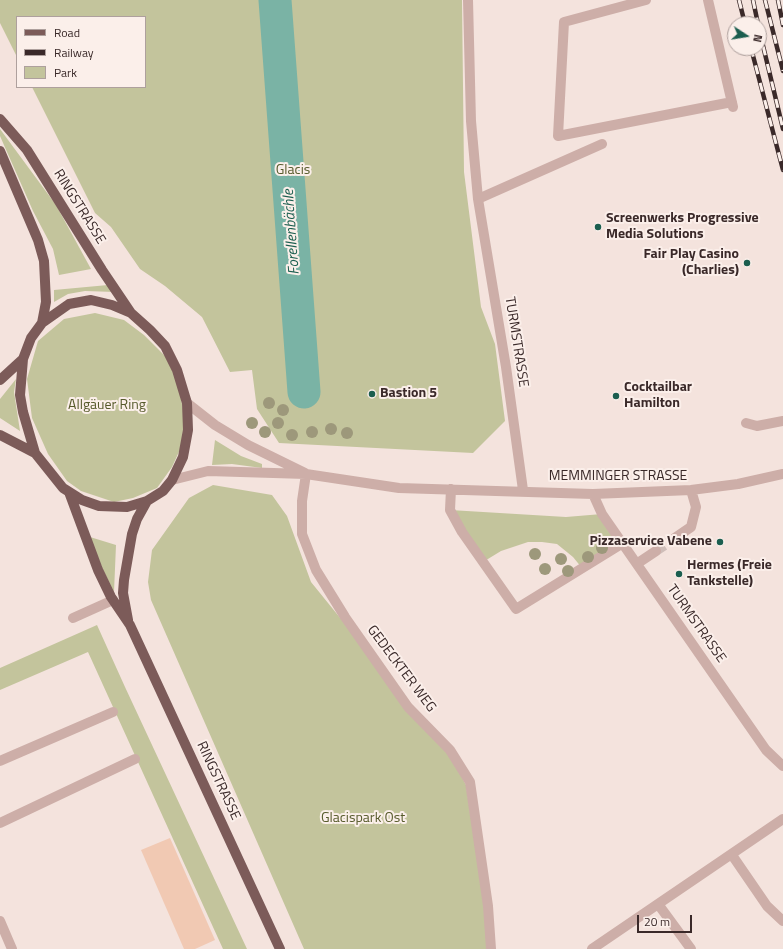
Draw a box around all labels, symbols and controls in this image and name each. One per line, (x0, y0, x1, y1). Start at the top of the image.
legend (16, 16, 146, 88)
north arrow (727, 16, 767, 56)
text: Road (54, 23, 80, 42)
text: N (749, 33, 766, 44)
text: Railway (54, 43, 94, 62)
text: Park (54, 63, 77, 82)
park label: Glacis (276, 163, 310, 179)
street label: RINGSTRASSE (49, 167, 109, 247)
water label: Forellenbächle (280, 189, 304, 275)
place label: Screenwerks Progressive Media Solutions (606, 211, 759, 244)
marker: Screenwerks Progressive Media Solutions (593, 222, 603, 232)
place label: Fair Play Casino (Charlies) (643, 247, 739, 280)
marker: Fair Play Casino (Charlies) (742, 258, 752, 268)
street label: TURMSTRASSE (501, 296, 531, 388)
place label: Cocktailbar Hamilton (624, 380, 692, 412)
place label: Bastion 5 (380, 386, 437, 402)
marker: Bastion 5 (367, 389, 377, 399)
marker: Cocktailbar Hamilton (611, 391, 621, 401)
park label: Allgäuer Ring (68, 398, 146, 414)
street label: MEMMINGER STRASSE (549, 469, 687, 485)
place label: Pizzaservice Vabene (589, 534, 712, 550)
marker: Pizzaservice Vabene (715, 537, 725, 547)
place label: Hermes (Freie Tankstelle) (687, 558, 772, 590)
marker: Hermes (Freie Tankstelle) (674, 569, 684, 579)
street label: TURMSTRASSE (663, 582, 729, 666)
street label: GEDECKTER WEG (363, 622, 439, 716)
street label: RINGSTRASSE (192, 739, 244, 823)
park label: Glacispark Ost (321, 811, 405, 827)
scale bar (639, 907, 694, 933)
text: 20 m (644, 912, 670, 931)

